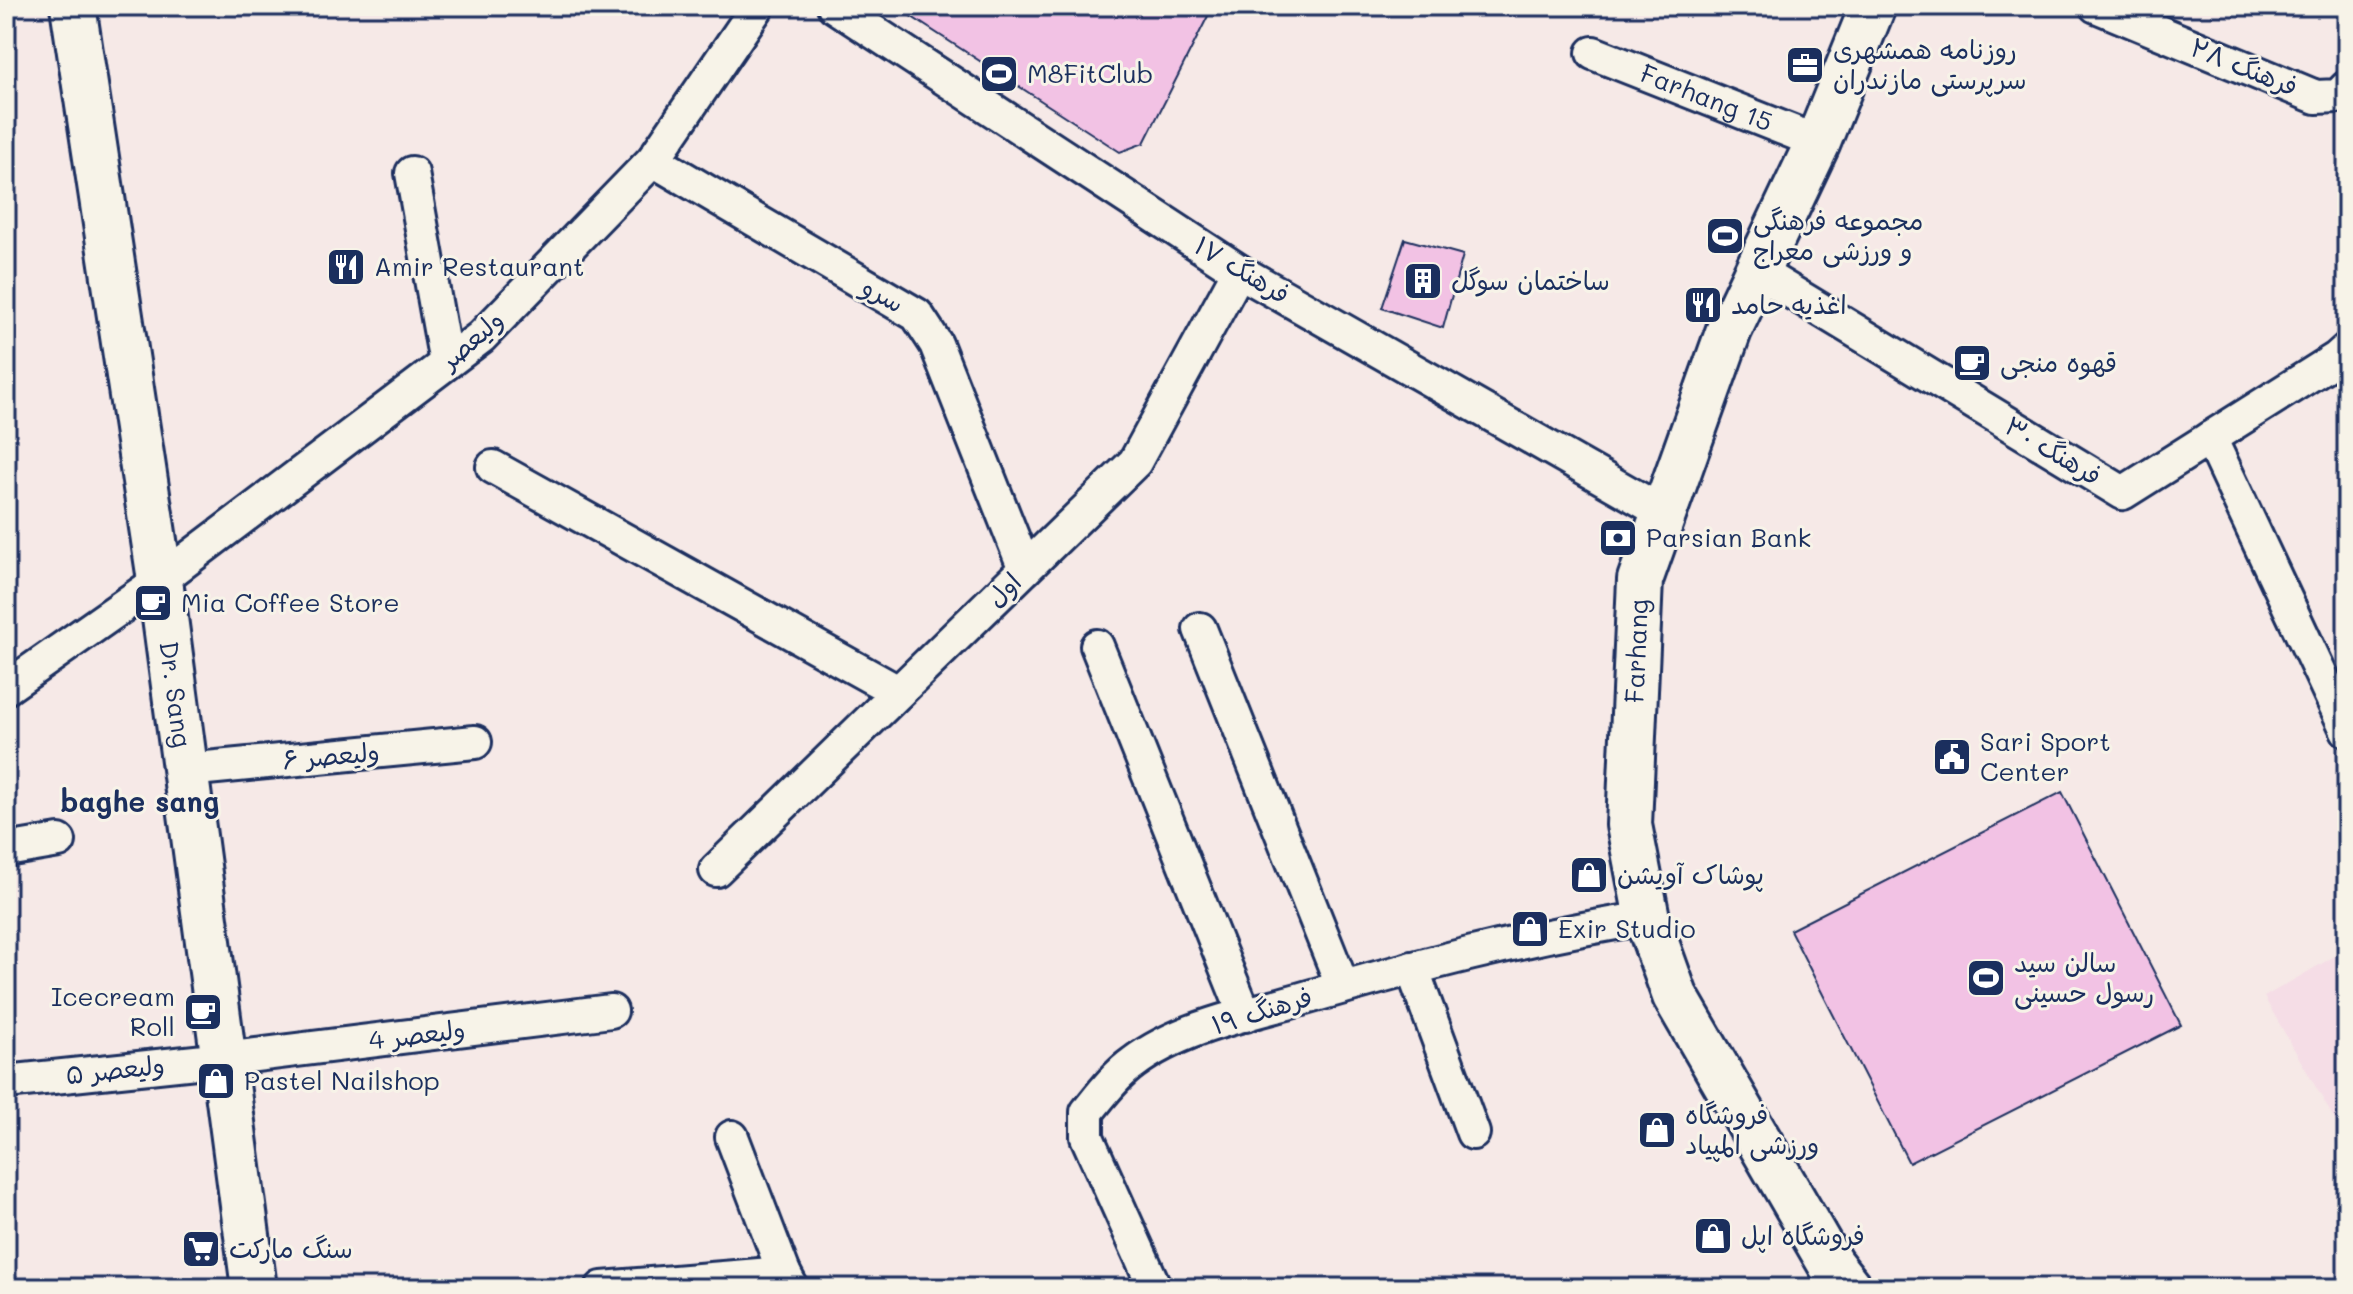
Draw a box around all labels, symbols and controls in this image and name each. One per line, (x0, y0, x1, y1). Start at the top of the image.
street label: فرهنگ ۲۸ (2186, 29, 2303, 103)
place label: روزنامه همشهری سرپرستی مازندران (1833, 32, 2027, 97)
office icon: روزنامه همشهری سرپرستی مازندران (1784, 44, 1826, 86)
sports icon: M8FitClub (978, 53, 1020, 95)
place label: M8FitClub (1027, 56, 1153, 90)
street label: Farhang 15 (1636, 56, 1778, 138)
place label: مجموعه فرهنگی و ورزشی معراج (1753, 203, 1923, 269)
sports icon: مجموعه فرهنگی و ورزشی معراج (1704, 215, 1746, 257)
street label: فرهنگ ۱۷ (1189, 227, 1296, 311)
restaurant icon: Amir Restaurant (325, 246, 367, 288)
place label: Amir Restaurant (374, 249, 584, 283)
building icon: ساختمان سوگل (1402, 260, 1444, 302)
place label: ساختمان سوگل (1451, 263, 1610, 297)
street label: سرو (855, 268, 911, 321)
restaurant icon: اغذیه حامد (1682, 284, 1724, 326)
place label: اغذیه حامد (1731, 287, 1847, 321)
street label: ولیعصر (431, 302, 510, 377)
cafe icon: قهوه منجی (1951, 342, 1993, 384)
place label: قهوه منجی (2000, 345, 2117, 380)
street label: فرهنگ ۳۰ (1999, 408, 2108, 492)
bank icon: Parsian Bank (1597, 517, 1639, 559)
place label: Parsian Bank (1646, 520, 1811, 554)
street label: اول (979, 565, 1028, 614)
cafe icon: Mia Coffee Store (132, 582, 174, 624)
place label: Mia Coffee Store (181, 585, 400, 619)
street label: Farhang (1616, 598, 1655, 704)
street label: Dr. Sang (152, 639, 200, 750)
place label: Sari Sport Center (1980, 724, 2111, 788)
street label: ولیعصر ۶ (281, 734, 381, 776)
public building icon: Sari Sport Center (1931, 736, 1973, 778)
district label: baghe sang (61, 783, 219, 819)
shop icon: پوشاک آویشن (1568, 854, 1610, 896)
place label: پوشاک آویشن (1617, 857, 1764, 892)
shop icon: Exir Studio (1509, 908, 1551, 950)
place label: Exir Studio (1558, 911, 1696, 945)
place label: سالن سید رسول حسینی (2014, 945, 2154, 1010)
sports icon: سالن سید رسول حسینی (1965, 957, 2007, 999)
place label: Icecream Roll (51, 979, 175, 1043)
street label: فرهنگ ۱۹ (1207, 979, 1316, 1041)
cafe icon: Icecream Roll (182, 991, 224, 1033)
street label: ولیعصر 4 (367, 1011, 467, 1057)
street label: ولیعصر ۵ (64, 1047, 166, 1091)
shop icon: Pastel Nailshop (195, 1060, 237, 1102)
place label: Pastel Nailshop (244, 1063, 440, 1097)
place label: فروشگاه ورزشی المپیاد (1685, 1097, 1819, 1162)
shop icon: فروشگاه ورزشی المپیاد (1636, 1109, 1678, 1151)
shop icon: فروشگاه اپل (1692, 1215, 1734, 1257)
place label: فروشگاه اپل (1741, 1218, 1865, 1253)
supermarket icon: سنگ مارکت (180, 1228, 222, 1270)
place label: سنگ مارکت (229, 1231, 353, 1265)

